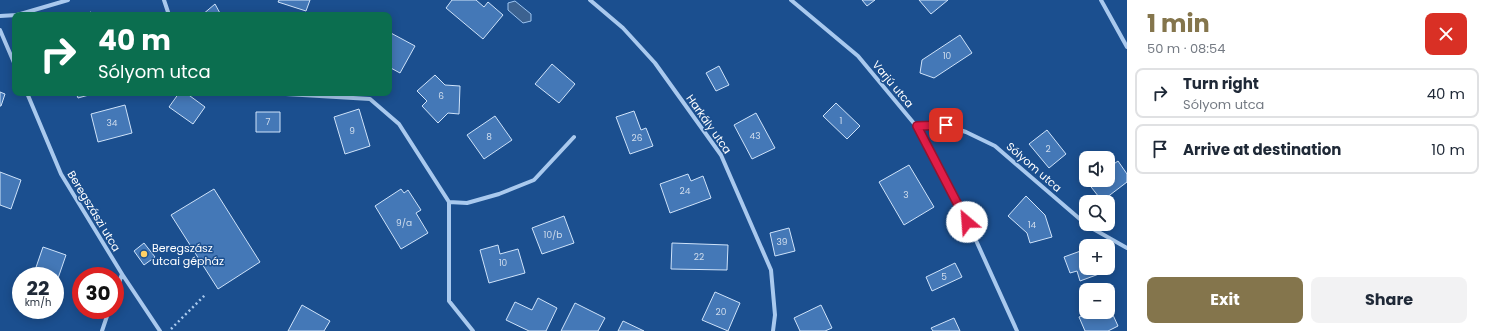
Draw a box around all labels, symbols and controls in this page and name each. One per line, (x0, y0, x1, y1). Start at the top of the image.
text: 1 min (1147, 7, 1210, 40)
button: close (1425, 13, 1467, 55)
text: 40 m (98, 21, 171, 60)
icon: right (32, 28, 84, 80)
text: 50 m · 08:54 (1147, 39, 1225, 58)
house number: 10 (943, 50, 952, 62)
street label: Varjú utca (869, 57, 917, 111)
text: Sólyom utca (98, 59, 211, 84)
text: Turn right (1183, 73, 1259, 94)
icon: right (1149, 82, 1171, 104)
text: 40 m (1427, 83, 1465, 104)
house number: 6 (438, 90, 444, 102)
street label: Harkály utca (683, 91, 735, 157)
text: Sólyom utca (1183, 95, 1264, 114)
pin (929, 108, 963, 142)
icon: arrive (935, 114, 957, 136)
house number: 1 (840, 115, 843, 127)
house number: 7 (266, 116, 271, 128)
house number: 34 (107, 117, 118, 129)
house number: 9 (349, 125, 355, 137)
house number: 43 (750, 130, 760, 142)
house number: 8 (486, 131, 492, 143)
house number: 26 (632, 132, 643, 144)
street label: Sólyom utca (1003, 138, 1065, 196)
icon: arrive (1149, 138, 1171, 160)
text: Arrive at destination (1183, 139, 1341, 160)
text: 10 m (1431, 139, 1465, 160)
house number: 2 (1045, 143, 1051, 155)
map controls (1079, 151, 1115, 319)
button: sound (1079, 151, 1115, 187)
street label: Beregszászi utca (64, 168, 124, 254)
house number: 24 (680, 185, 691, 197)
house number: 3 (903, 189, 909, 201)
button: search (1079, 195, 1115, 231)
position arrow (946, 201, 988, 243)
house number: 9/a (396, 217, 412, 229)
house number: 14 (1028, 219, 1037, 231)
house number: 10/b (544, 229, 562, 241)
house number: 39 (777, 236, 788, 248)
button: + (1079, 239, 1115, 275)
place label: Beregszász utcai gépház (152, 240, 224, 269)
marker: Beregszász utcai gépház (139, 249, 149, 259)
house number: 22 (694, 251, 704, 263)
house number: 10 (499, 257, 508, 269)
speed limit sign: 30 (72, 267, 124, 319)
house number: 5 (941, 271, 947, 283)
text: 22 (27, 274, 49, 302)
button: Exit (1147, 277, 1303, 323)
button: Share (1311, 277, 1467, 323)
button: − (1079, 283, 1115, 319)
text: km/h (25, 295, 51, 310)
house number: 20 (716, 306, 727, 318)

